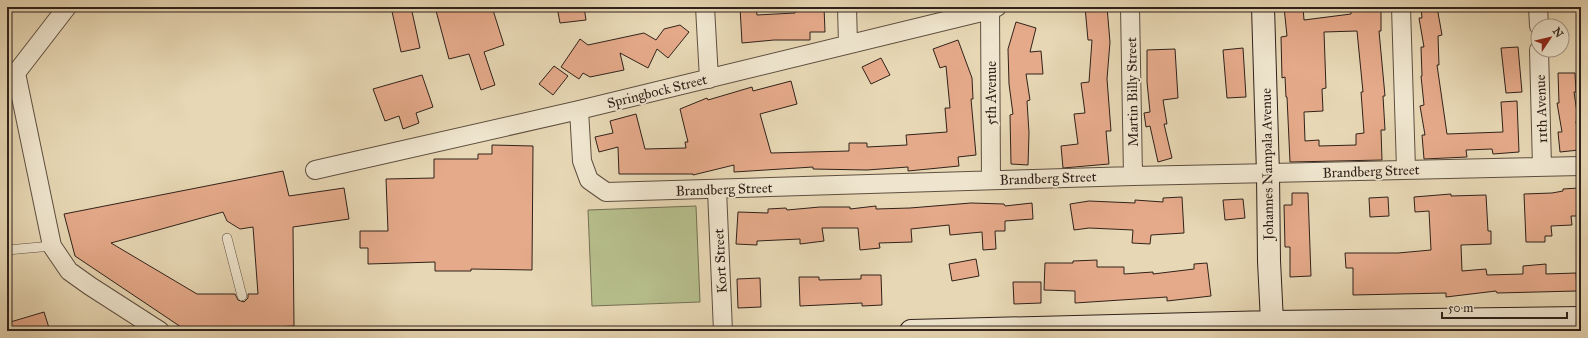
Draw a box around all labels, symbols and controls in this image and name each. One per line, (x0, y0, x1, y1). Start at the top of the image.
north arrow (1530, 18, 1570, 58)
text: N (1550, 25, 1566, 41)
street label: Martin Billy Street (1123, 37, 1142, 147)
street label: 5th Avenue (983, 61, 1000, 125)
street label: Springbock Street (605, 71, 709, 112)
street label: 11th Avenue (1532, 74, 1551, 144)
street label: Johannes Nampala Avenue (1258, 88, 1278, 242)
street label: Brandberg Street (1322, 161, 1420, 182)
street label: Brandberg Street (999, 168, 1097, 189)
street label: Brandberg Street (675, 179, 773, 200)
street label: Kort Street (710, 228, 731, 294)
scale bar (1442, 294, 1567, 320)
text: 50 m (1448, 301, 1473, 315)

